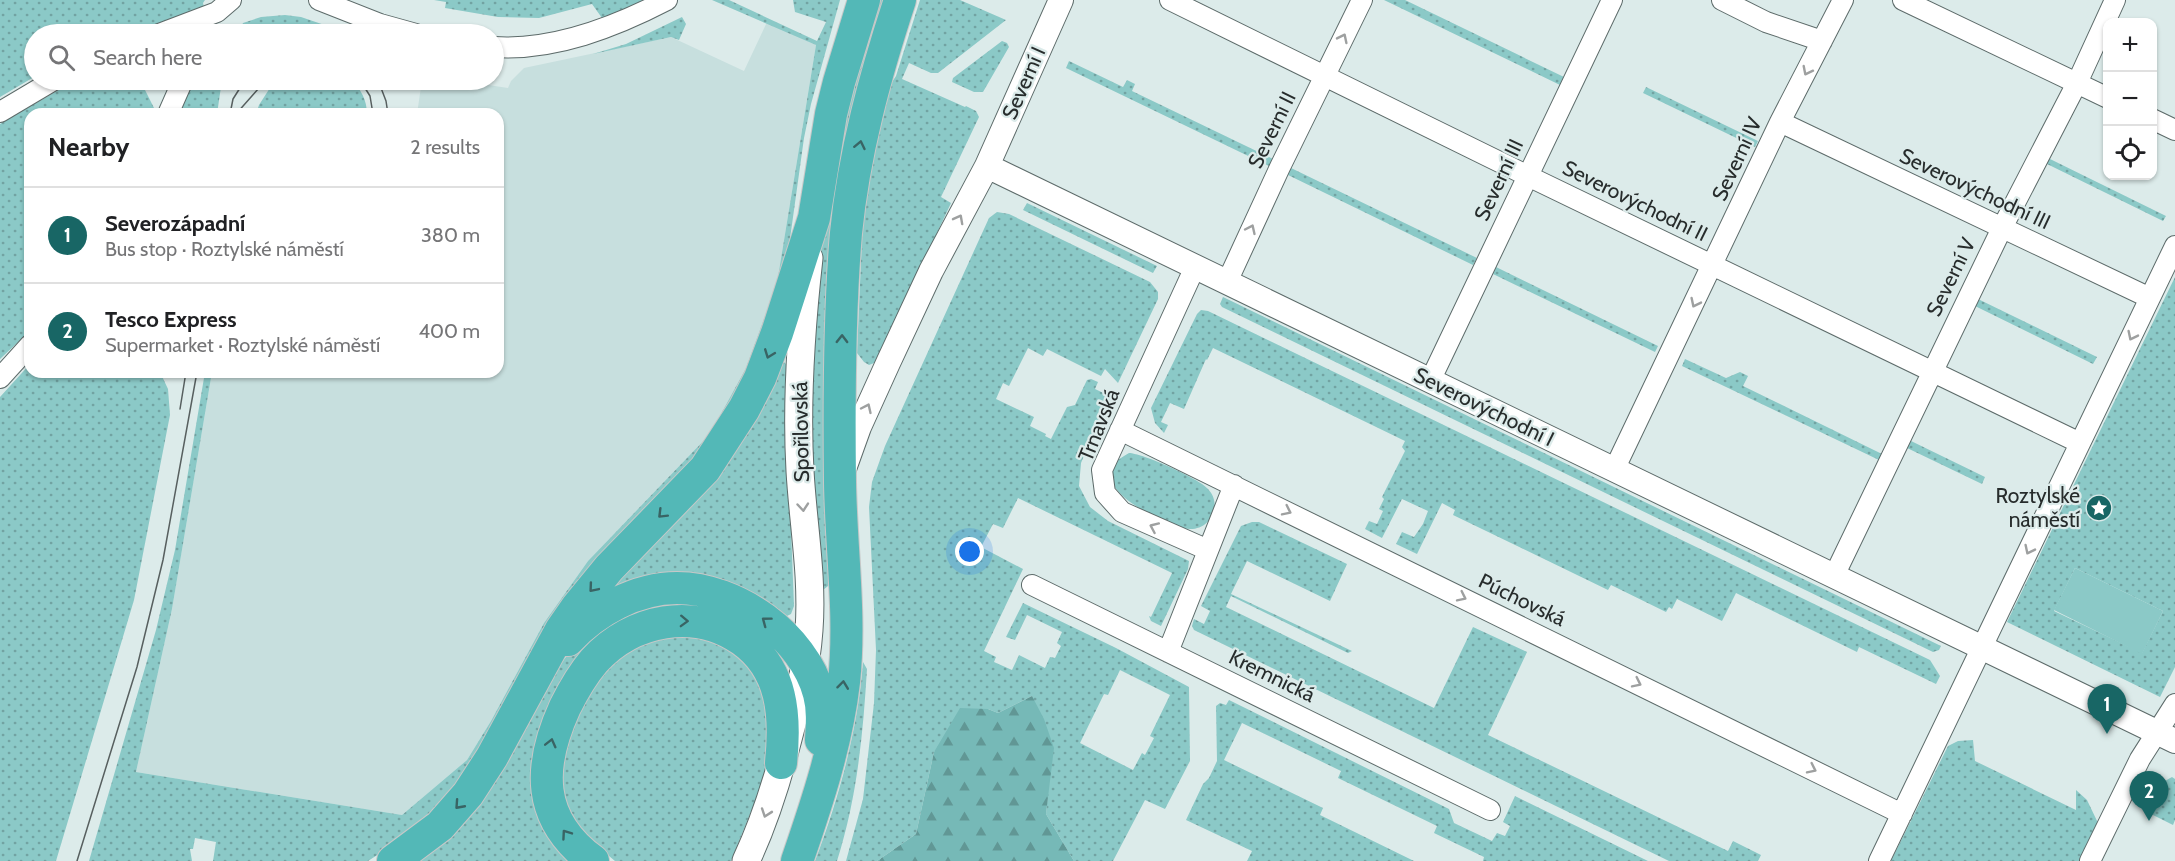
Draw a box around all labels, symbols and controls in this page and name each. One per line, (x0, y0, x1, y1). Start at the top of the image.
map controls (2103, 18, 2157, 180)
button: + (2103, 18, 2157, 72)
search box (24, 24, 504, 90)
one-way arrow (1336, 33, 1348, 44)
icon: search (45, 41, 78, 74)
street label: Severní I (997, 43, 1051, 123)
text: Search here (93, 44, 202, 71)
one-way arrow (1803, 64, 1814, 75)
button: − (2103, 72, 2157, 126)
street label: Severní II (1242, 87, 1301, 172)
street label: Severní IV (1706, 113, 1767, 205)
button: locate (2103, 126, 2157, 180)
text: Nearby (48, 131, 129, 163)
text: 2 results (410, 135, 480, 159)
street label: Severní III (1469, 135, 1528, 225)
one-way arrow (852, 140, 865, 150)
street label: Severovýchodní III (1896, 143, 2055, 234)
street label: Severovýchodní II (1559, 155, 1712, 246)
text: Severozápadní (105, 210, 245, 237)
one-way arrow (952, 215, 963, 225)
text: 1 (64, 223, 71, 247)
text: 380 m (421, 223, 480, 247)
one-way arrow (1244, 224, 1256, 235)
street label: Severní V (1921, 233, 1980, 320)
text: Bus stop · Roztylské náměstí (105, 237, 344, 261)
one-way arrow (1690, 296, 1702, 307)
text: Tesco Express (105, 306, 237, 333)
text: 2 (62, 319, 73, 343)
text: 400 m (418, 319, 480, 343)
one-way arrow (2127, 330, 2139, 341)
text: Supermarket · Roztylské náměstí (105, 333, 380, 357)
one-way arrow (836, 334, 848, 343)
one-way arrow (764, 347, 776, 358)
street label: Severovýchodní I (1410, 362, 1558, 451)
street label: Spořilovská (787, 381, 814, 483)
street label: Trnavská (1073, 385, 1124, 465)
one-way arrow (860, 404, 872, 415)
place label: Roztylské náměstí (1995, 483, 2081, 532)
place icon: Roztylské náměstí (2084, 493, 2114, 523)
one-way arrow (796, 502, 809, 512)
one-way arrow (1280, 504, 1291, 516)
one-way arrow (658, 508, 669, 518)
one-way arrow (1150, 522, 1161, 534)
your location (955, 537, 984, 566)
one-way arrow (2024, 543, 2036, 554)
street label: Púchovská (1475, 568, 1570, 631)
one-way arrow (589, 581, 600, 592)
one-way arrow (1455, 590, 1466, 602)
one-way arrow (680, 615, 689, 627)
one-way arrow (762, 617, 773, 628)
street label: Kremnická (1225, 644, 1319, 707)
one-way arrow (1630, 676, 1641, 688)
one-way arrow (836, 680, 849, 689)
pin: 1 (2088, 684, 2126, 734)
one-way arrow (544, 738, 556, 748)
one-way arrow (1805, 762, 1816, 774)
pin: 2 (2130, 772, 2168, 821)
one-way arrow (455, 798, 466, 808)
one-way arrow (760, 807, 773, 817)
one-way arrow (562, 830, 573, 841)

